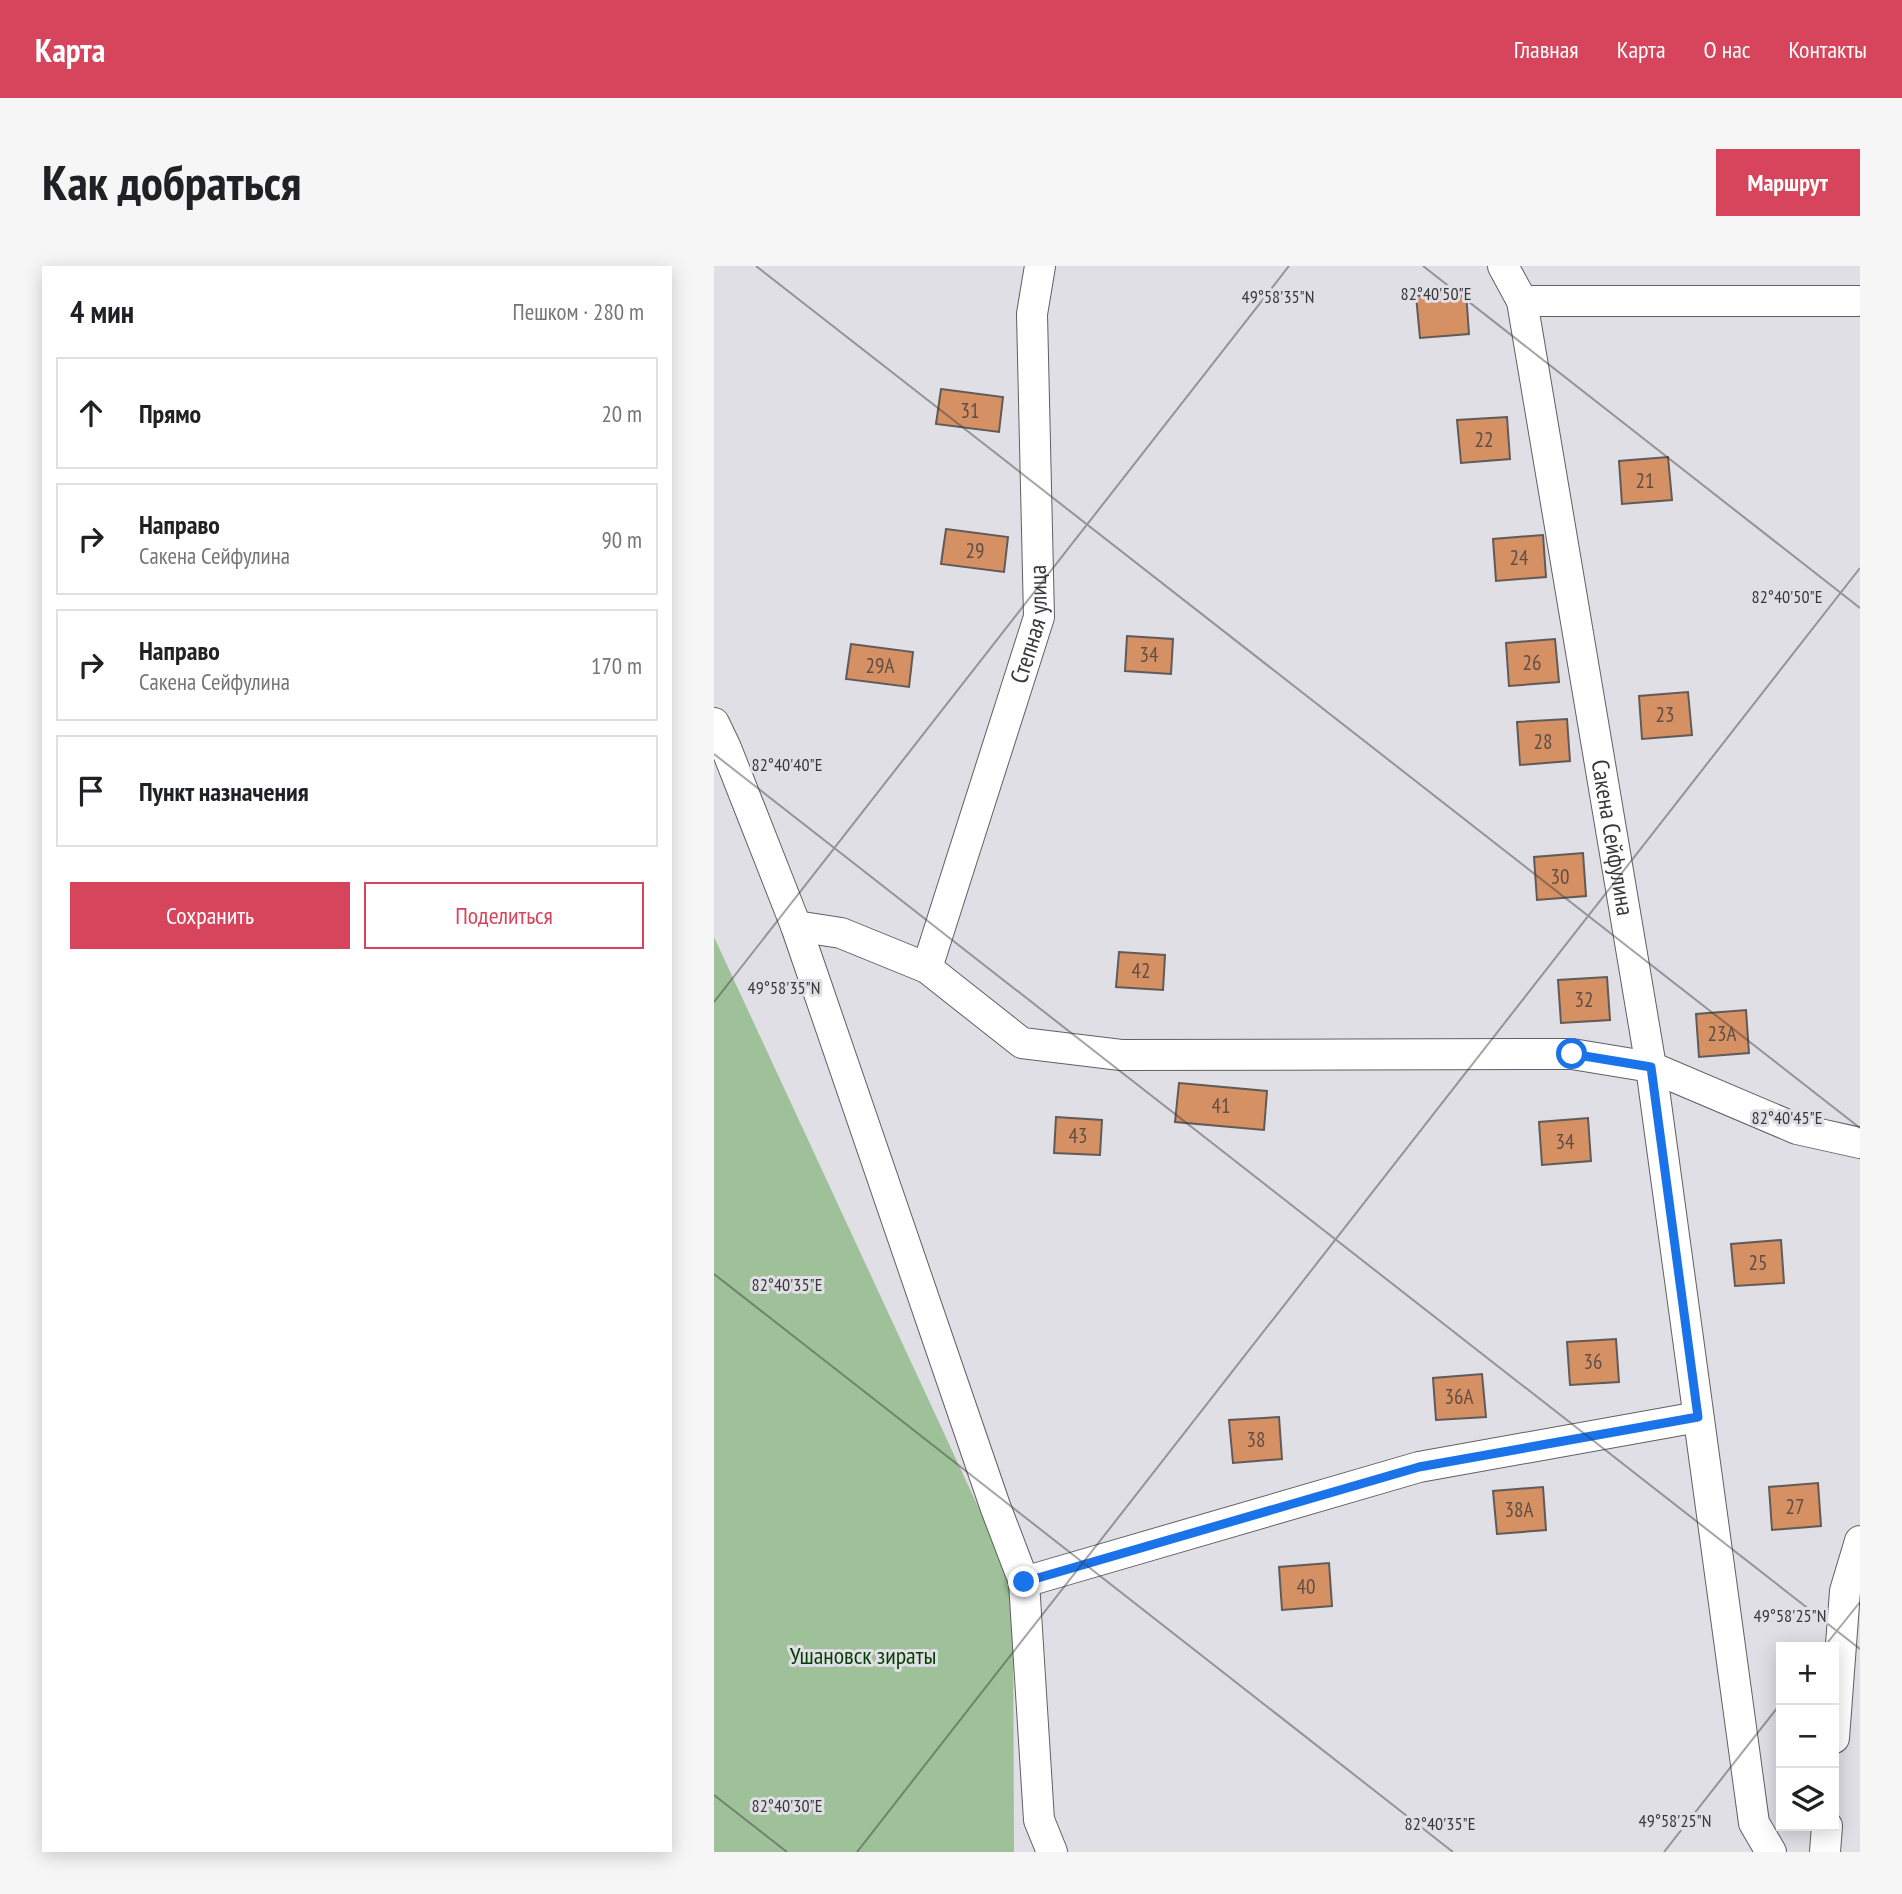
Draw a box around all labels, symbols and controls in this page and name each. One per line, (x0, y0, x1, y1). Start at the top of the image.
text: Карта (35, 28, 105, 71)
text: Главная (1514, 34, 1579, 65)
text: Карта (1617, 34, 1666, 65)
text: О нас (1704, 34, 1750, 65)
text: Контакты (1788, 34, 1867, 65)
button: Маршрут (1716, 149, 1860, 216)
text: Как добраться (42, 150, 301, 214)
text: 82°40'50"E (1401, 282, 1471, 305)
text: 49°58'35"N (1242, 285, 1314, 308)
text: 4 мин (70, 292, 134, 331)
text: Пешком · 280 m (513, 297, 644, 326)
icon: ahead (72, 394, 110, 432)
text: Прямо (139, 397, 201, 430)
house number: 31 (961, 397, 979, 424)
text: 20 m (601, 399, 642, 428)
house number: 22 (1475, 426, 1493, 453)
house number: 21 (1636, 467, 1654, 494)
text: Направо (139, 508, 220, 541)
icon: right (72, 520, 110, 558)
text: 90 m (601, 525, 642, 554)
house number: 29 (966, 537, 984, 564)
text: Сакена Сейфулина (139, 541, 290, 570)
house number: 24 (1510, 544, 1529, 571)
street label: Степная улица (1003, 565, 1054, 687)
text: 82°40'50"E (1752, 585, 1822, 608)
text: Направо (139, 634, 220, 667)
house number: 34 (1140, 641, 1159, 668)
icon: right (72, 646, 110, 684)
house number: 26 (1523, 649, 1541, 676)
text: 170 m (591, 651, 642, 680)
house number: 29А (866, 652, 894, 679)
text: Сакена Сейфулина (139, 667, 290, 696)
house number: 23 (1656, 701, 1674, 728)
house number: 28 (1534, 728, 1552, 755)
text: 82°40'40"E (752, 753, 822, 776)
street label: Сакена Сейфулина (1584, 757, 1641, 918)
icon: arrive (72, 772, 110, 810)
text: Пункт назначения (139, 775, 309, 808)
house number: 30 (1551, 863, 1569, 890)
button: Сохранить (70, 882, 350, 949)
button: Поделиться (364, 882, 644, 949)
house number: 42 (1132, 957, 1150, 984)
text: 49°58'35"N (748, 976, 820, 999)
house number: 32 (1575, 986, 1593, 1013)
house number: 23А (1708, 1020, 1736, 1047)
route start (1556, 1038, 1587, 1069)
house number: 41 (1212, 1092, 1230, 1119)
text: 82°40'45"E (1752, 1106, 1822, 1129)
house number: 43 (1069, 1122, 1087, 1149)
house number: 34 (1556, 1128, 1575, 1155)
house number: 25 (1749, 1249, 1767, 1276)
text: 82°40'35"E (752, 1273, 822, 1296)
house number: 36 (1584, 1348, 1602, 1375)
house number: 36А (1445, 1383, 1473, 1410)
house number: 38 (1247, 1426, 1265, 1453)
house number: 27 (1786, 1493, 1804, 1520)
house number: 38А (1505, 1496, 1533, 1523)
route end (1008, 1566, 1039, 1597)
house number: 40 (1297, 1573, 1315, 1600)
text: 49°58'25"N (1754, 1604, 1826, 1627)
park label: Ушановск зираты (790, 1640, 936, 1671)
map controls (1776, 1642, 1839, 1831)
button: + (1776, 1642, 1839, 1705)
button: − (1776, 1705, 1839, 1768)
button: layers (1776, 1768, 1839, 1831)
text: 82°40'30"E (752, 1794, 822, 1817)
text: 49°58'25"N (1639, 1809, 1711, 1832)
text: 82°40'35"E (1405, 1812, 1475, 1835)

